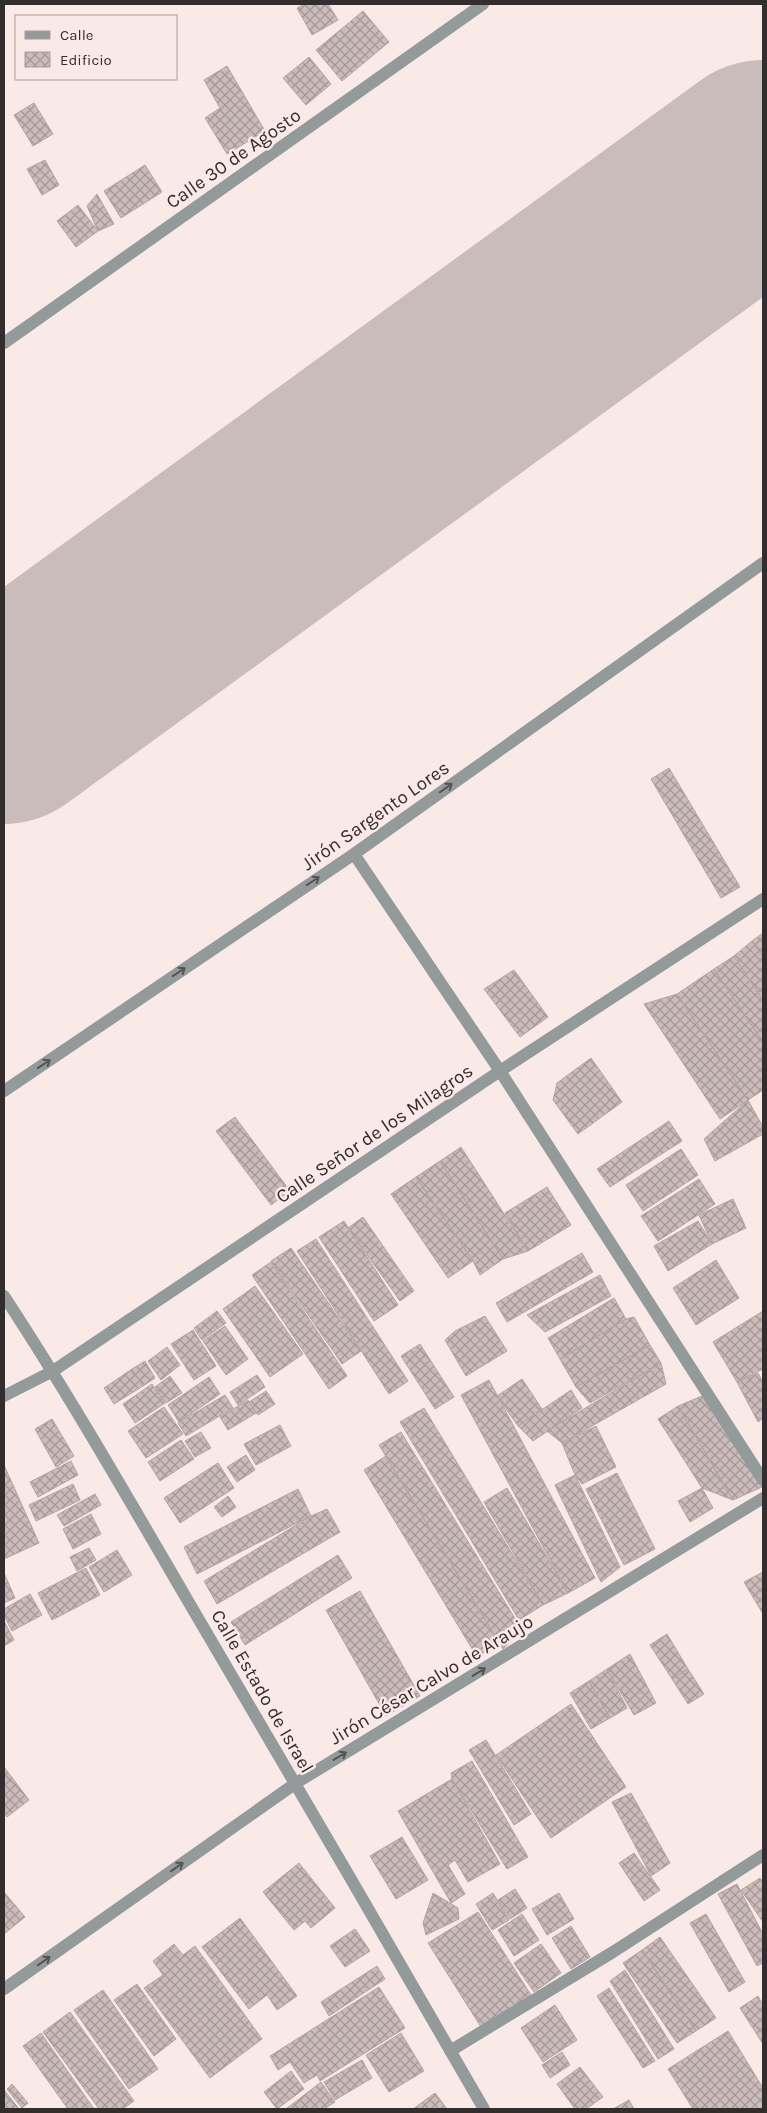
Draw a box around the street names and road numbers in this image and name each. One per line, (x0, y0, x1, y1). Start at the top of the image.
street label: Calle 30 de Agosto (162, 104, 305, 213)
street label: Jirón Sargento Lores (298, 757, 454, 875)
street label: Calle Señor de los Milagros (272, 1060, 477, 1208)
street label: Calle Estado de Israel (206, 1606, 318, 1777)
street label: Jirón César Calvo de Araujo (326, 1610, 537, 1749)

